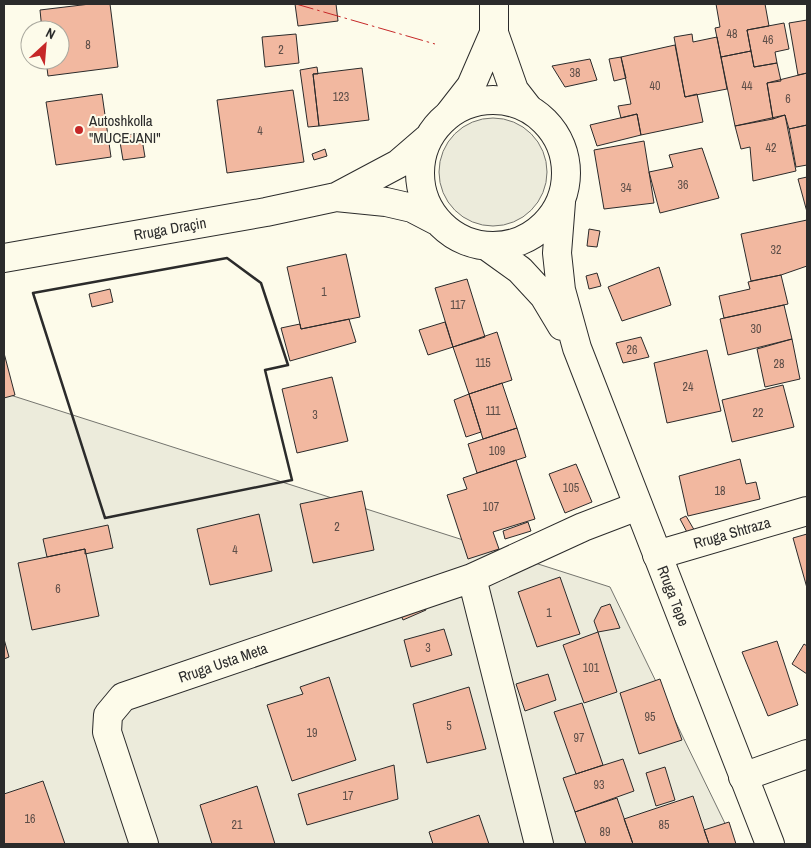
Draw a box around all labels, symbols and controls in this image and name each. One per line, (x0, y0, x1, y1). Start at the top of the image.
north arrow (20, 20, 70, 70)
text: N (43, 23, 58, 43)
house number: 48 (727, 26, 737, 42)
house number: 46 (763, 32, 773, 48)
house number: 8 (85, 37, 91, 53)
house number: 2 (278, 42, 284, 58)
house number: 38 (570, 65, 580, 81)
house number: 40 (650, 78, 660, 94)
house number: 44 (742, 78, 753, 94)
house number: 123 (333, 89, 349, 105)
house number: 6 (785, 91, 791, 107)
place label: Autoshkolla "MUCEJANI" (88, 110, 161, 148)
house number: 4 (257, 123, 263, 139)
marker: Autoshkolla "MUCEJANI" (73, 124, 85, 136)
house number: 42 (766, 140, 776, 156)
house number: 36 (678, 177, 688, 193)
house number: 34 (621, 180, 632, 196)
street label: Rruga Draçin (132, 212, 208, 245)
house number: 32 (771, 242, 781, 258)
house number: 1 (321, 284, 327, 300)
house number: 117 (450, 297, 466, 313)
house number: 30 (751, 321, 761, 337)
house number: 26 (627, 342, 637, 358)
house number: 115 (475, 355, 491, 371)
house number: 28 (774, 356, 784, 372)
house number: 24 (683, 379, 694, 395)
house number: 111 (486, 403, 501, 419)
house number: 22 (753, 405, 763, 421)
house number: 3 (312, 407, 318, 423)
house number: 109 (489, 443, 505, 459)
house number: 105 (563, 480, 580, 496)
house number: 18 (715, 483, 725, 499)
house number: 107 (483, 499, 500, 515)
street label: Rruga Shtraza (691, 511, 773, 554)
house number: 2 (334, 519, 340, 535)
house number: 4 (232, 542, 238, 558)
street label: Rruga Tepe (652, 562, 695, 629)
house number: 6 (55, 581, 61, 597)
house number: 1 (546, 605, 552, 621)
street label: Rruga Usta Meta (175, 637, 270, 688)
house number: 3 (425, 640, 431, 656)
house number: 101 (583, 660, 600, 676)
house number: 95 (645, 709, 656, 725)
house number: 5 (446, 718, 452, 734)
house number: 19 (307, 725, 317, 741)
house number: 97 (574, 730, 585, 746)
house number: 93 (594, 777, 604, 793)
house number: 17 (343, 788, 354, 804)
house number: 16 (25, 811, 35, 827)
house number: 21 (232, 817, 243, 833)
house number: 85 (659, 817, 670, 833)
house number: 89 (600, 824, 610, 840)

